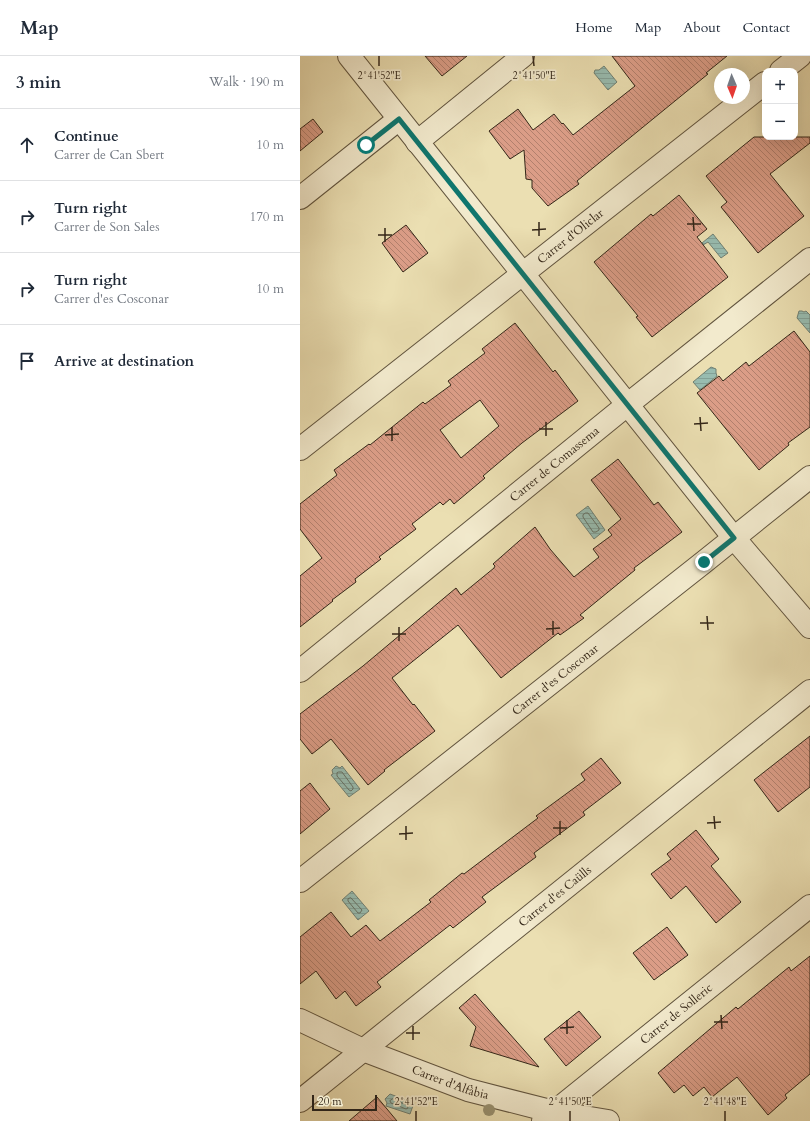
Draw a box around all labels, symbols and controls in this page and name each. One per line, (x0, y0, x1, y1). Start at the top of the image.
text: Map (20, 15, 59, 41)
text: Home (575, 18, 613, 37)
text: Map (635, 18, 661, 37)
text: About (683, 18, 720, 37)
text: Contact (742, 18, 790, 37)
north arrow (714, 68, 750, 104)
map controls (762, 68, 798, 140)
button: + (762, 68, 798, 104)
text: 2°41'52"E (357, 69, 401, 83)
text: 2°41'50"E (512, 69, 556, 83)
text: 3 min (16, 71, 61, 94)
text: Walk · 190 m (209, 73, 284, 91)
button: − (762, 104, 798, 140)
text: Continue (54, 126, 119, 146)
icon: ahead (16, 134, 38, 156)
text: 10 m (256, 136, 284, 154)
route start (357, 136, 375, 154)
text: Carrer de Can Sbert (54, 146, 164, 164)
text: Turn right (54, 198, 127, 218)
street label: Carrer d'Oliclar (534, 205, 607, 267)
icon: right (16, 206, 38, 228)
text: 170 m (250, 208, 284, 226)
text: Carrer de Son Sales (54, 218, 160, 236)
text: Turn right (54, 270, 127, 290)
icon: right (16, 278, 38, 300)
text: 10 m (256, 280, 284, 298)
text: Carrer d'es Cosconar (54, 290, 169, 308)
icon: arrive (16, 350, 38, 372)
text: Arrive at destination (54, 351, 194, 371)
street label: Carrer de Comassema (506, 422, 603, 505)
route end (695, 553, 713, 571)
street label: Carrer d'es Cosconar (508, 640, 602, 719)
street label: Carrer d'es Caülls (515, 862, 595, 930)
street label: Carrer de Solleric (637, 979, 716, 1048)
street label: Carrer d'Alfàbia (410, 1061, 491, 1103)
scale bar (312, 1093, 377, 1112)
text: 20 m (318, 1094, 342, 1109)
text: 2°41'52"E (394, 1095, 438, 1109)
text: 2°41'50"E (548, 1095, 592, 1109)
text: 2°41'48"E (703, 1095, 747, 1109)

